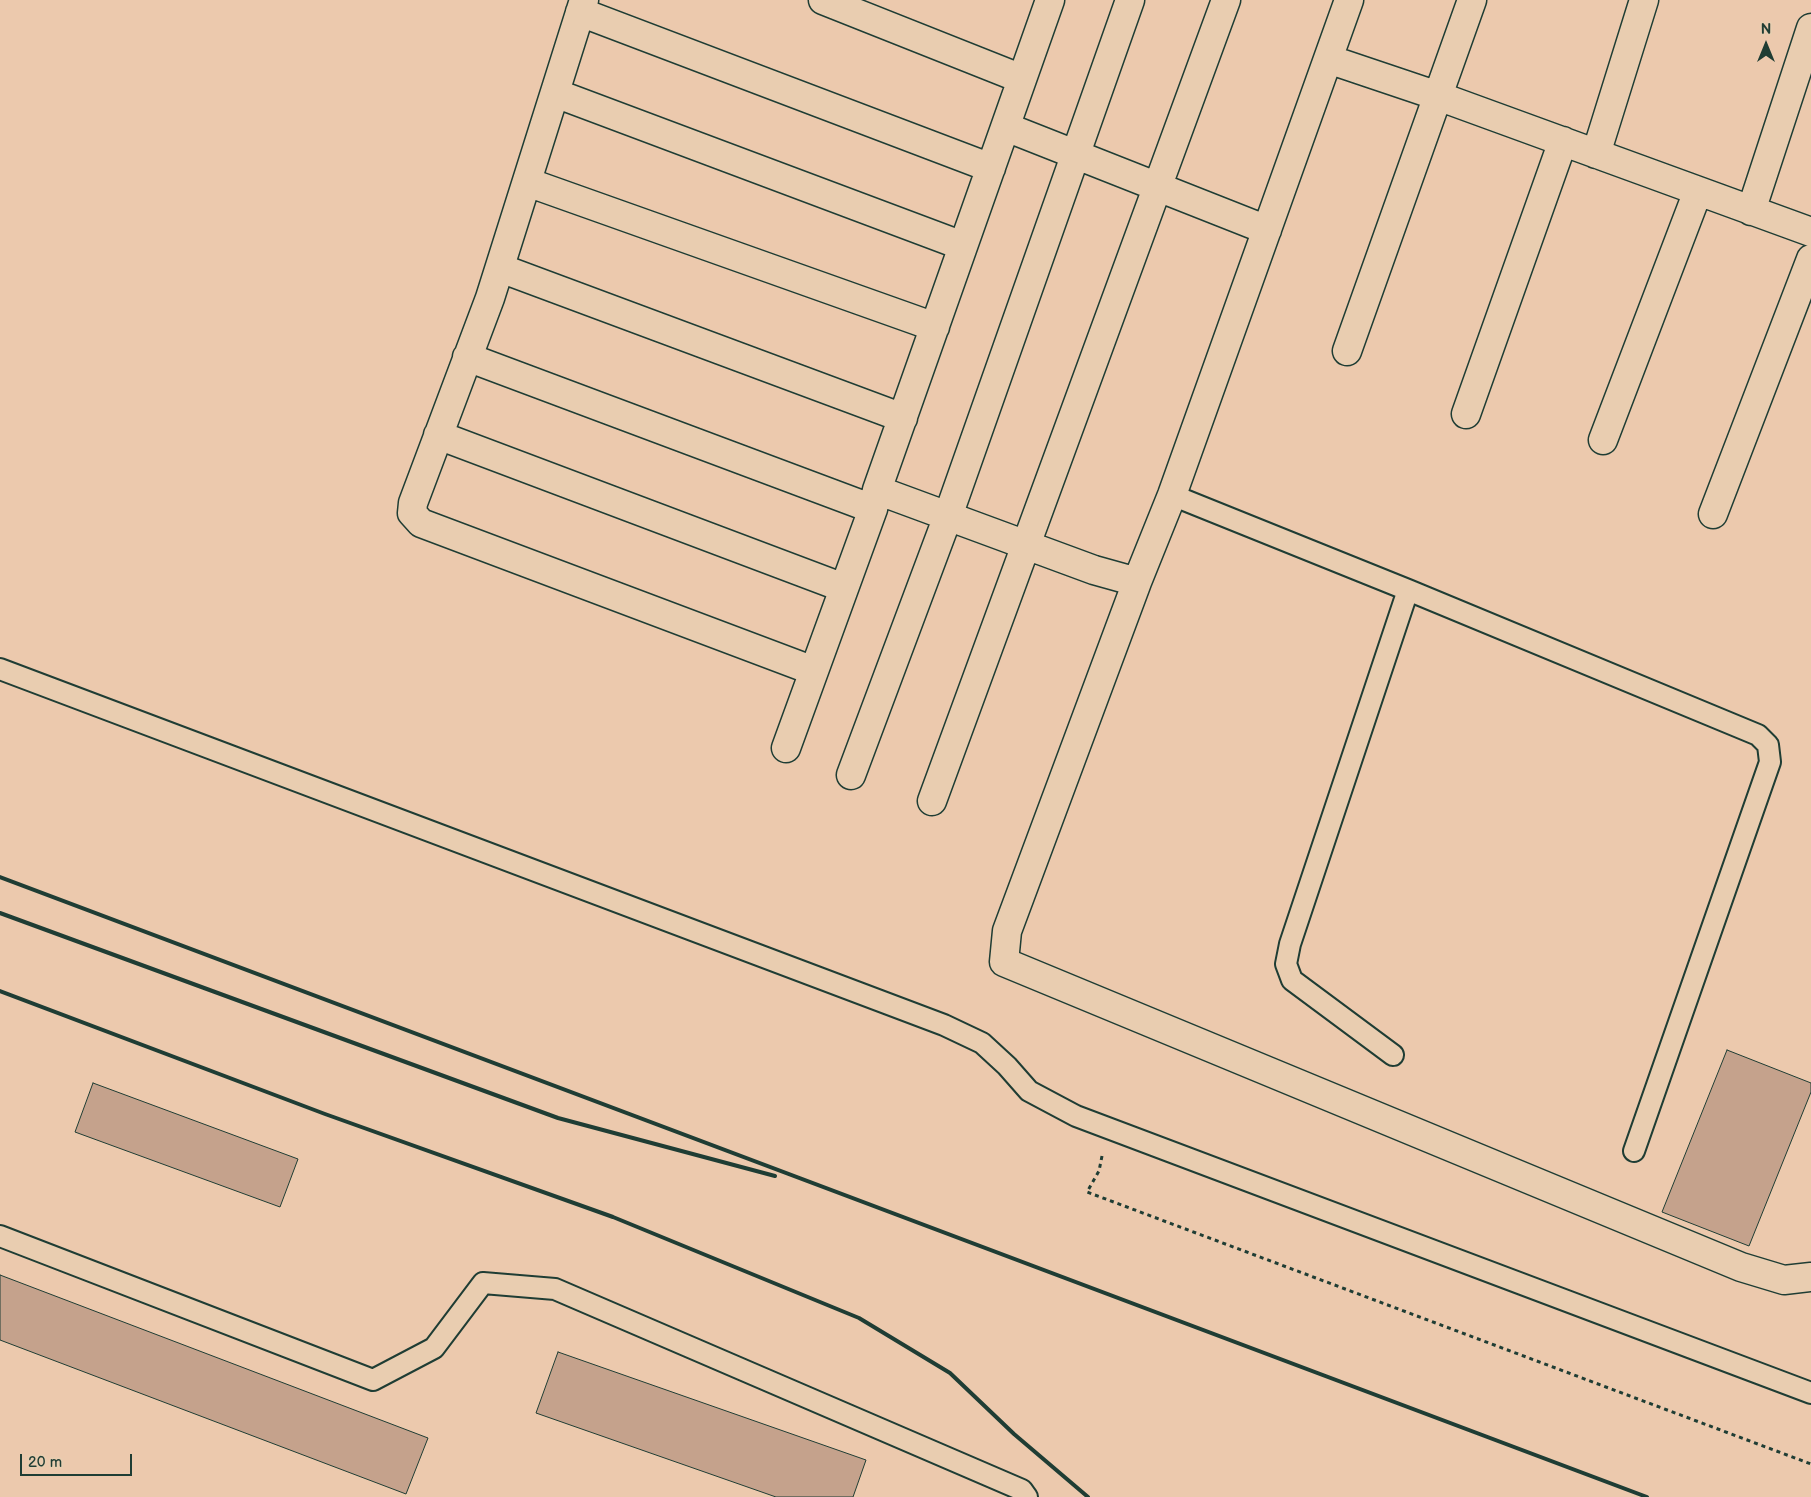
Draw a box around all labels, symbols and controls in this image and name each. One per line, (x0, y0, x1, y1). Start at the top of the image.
north arrow (1741, 20, 1791, 70)
text: N (1761, 21, 1771, 38)
scale bar (22, 1444, 135, 1476)
text: 20 m (28, 1453, 62, 1472)

